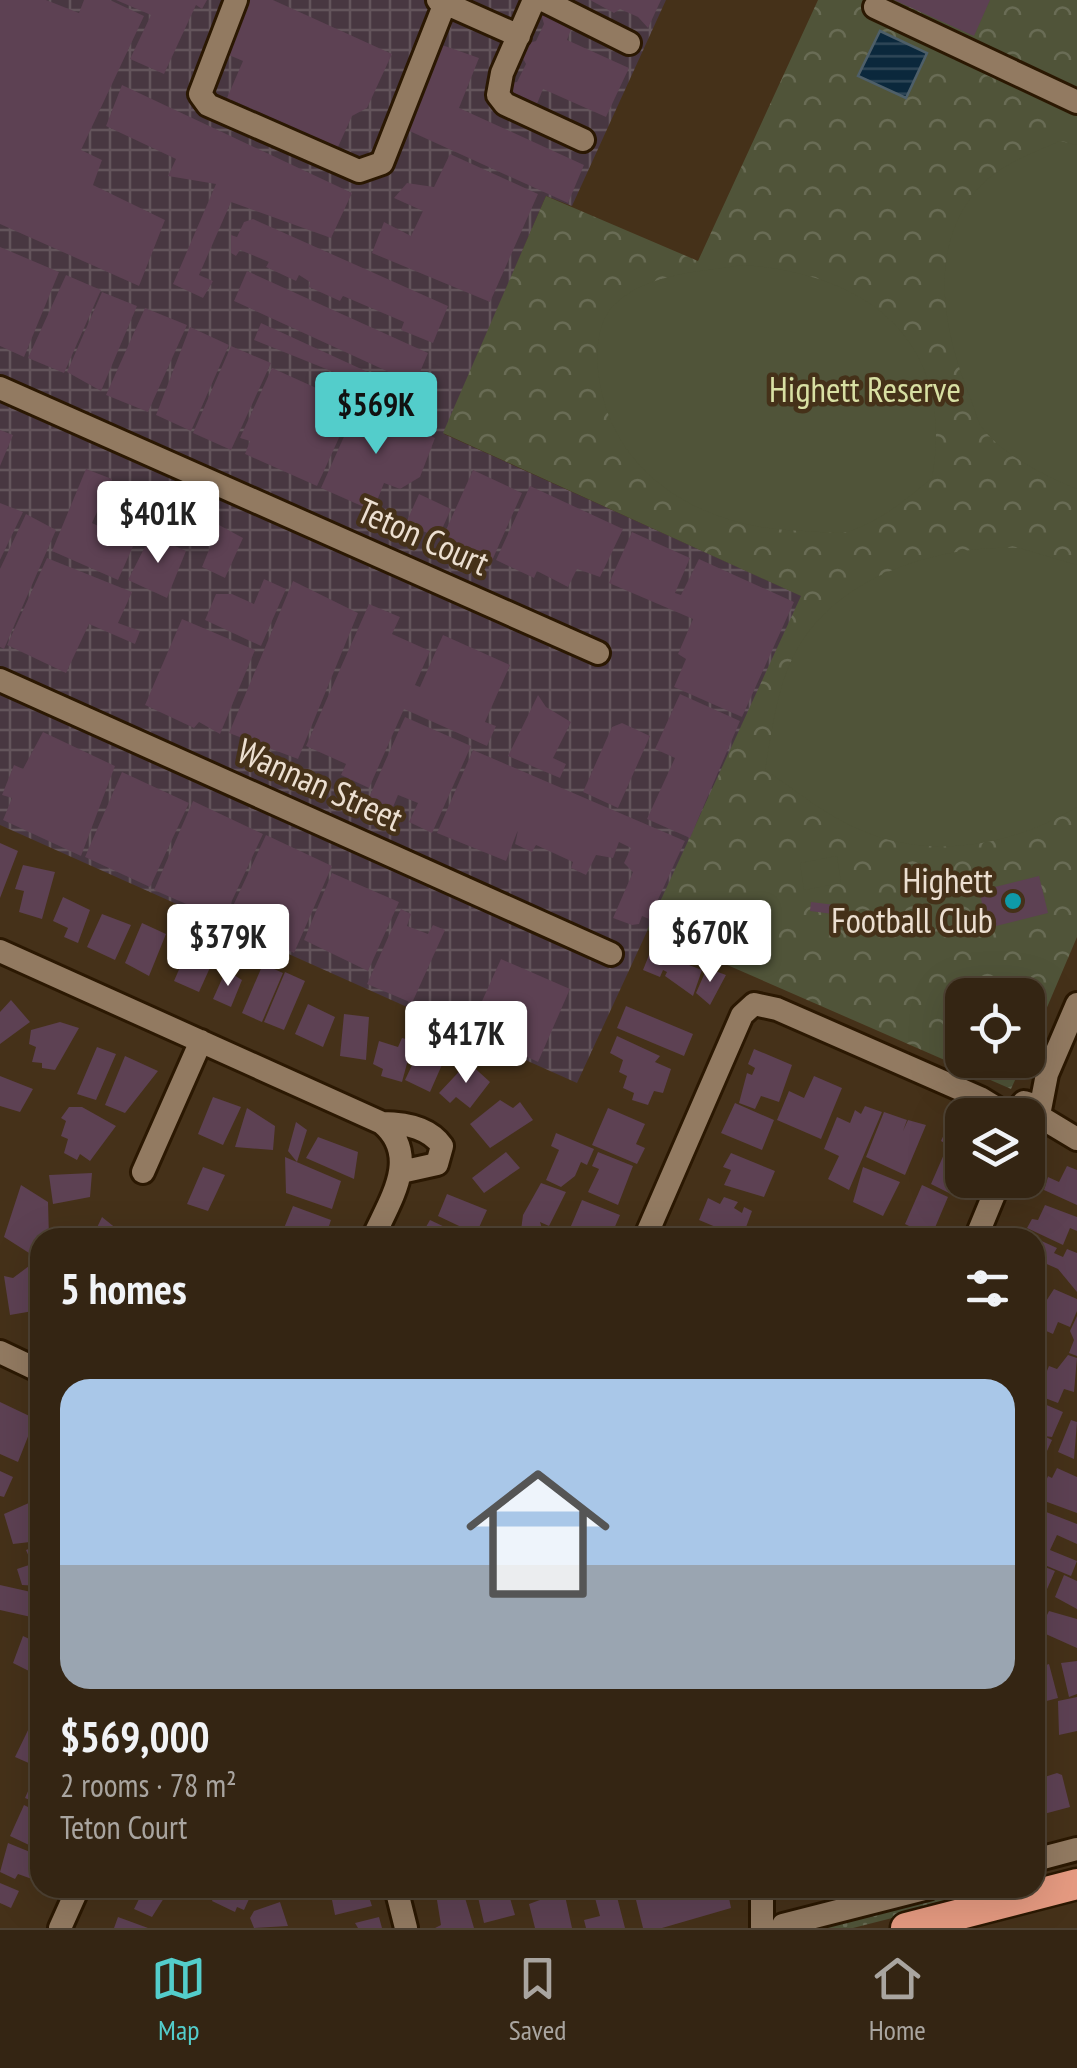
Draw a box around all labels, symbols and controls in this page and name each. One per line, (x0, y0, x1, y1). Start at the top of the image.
park label: Highett Reserve (769, 366, 961, 412)
pin: $569K (306, 372, 446, 457)
text: $569K (337, 383, 415, 425)
pin: $401K (88, 481, 228, 566)
street label: Teton Court (350, 487, 497, 586)
text: $401K (119, 492, 197, 534)
street label: Wannan Street (231, 727, 411, 841)
place label: Highett Football Club (831, 857, 993, 943)
marker: Highett Football Club (1002, 890, 1024, 912)
pin: $670K (640, 900, 780, 985)
pin: $379K (158, 904, 298, 989)
text: $670K (671, 911, 749, 953)
text: $379K (189, 915, 267, 957)
map controls (945, 978, 1045, 1198)
button: locate (945, 978, 1045, 1078)
pin: $417K (396, 1001, 536, 1086)
text: $417K (427, 1012, 505, 1054)
button: layers (945, 1098, 1045, 1198)
text: 5 homes (60, 1261, 187, 1316)
icon: filters (960, 1261, 1015, 1316)
icon: home (448, 1444, 628, 1624)
text: $569,000 (60, 1709, 210, 1764)
text: 2 rooms · 78 m² (60, 1764, 237, 1806)
text: Teton Court (60, 1806, 187, 1848)
tab: Map (151, 1951, 206, 2048)
tab: Saved (509, 1951, 566, 2048)
tab: Home (869, 1951, 926, 2048)

